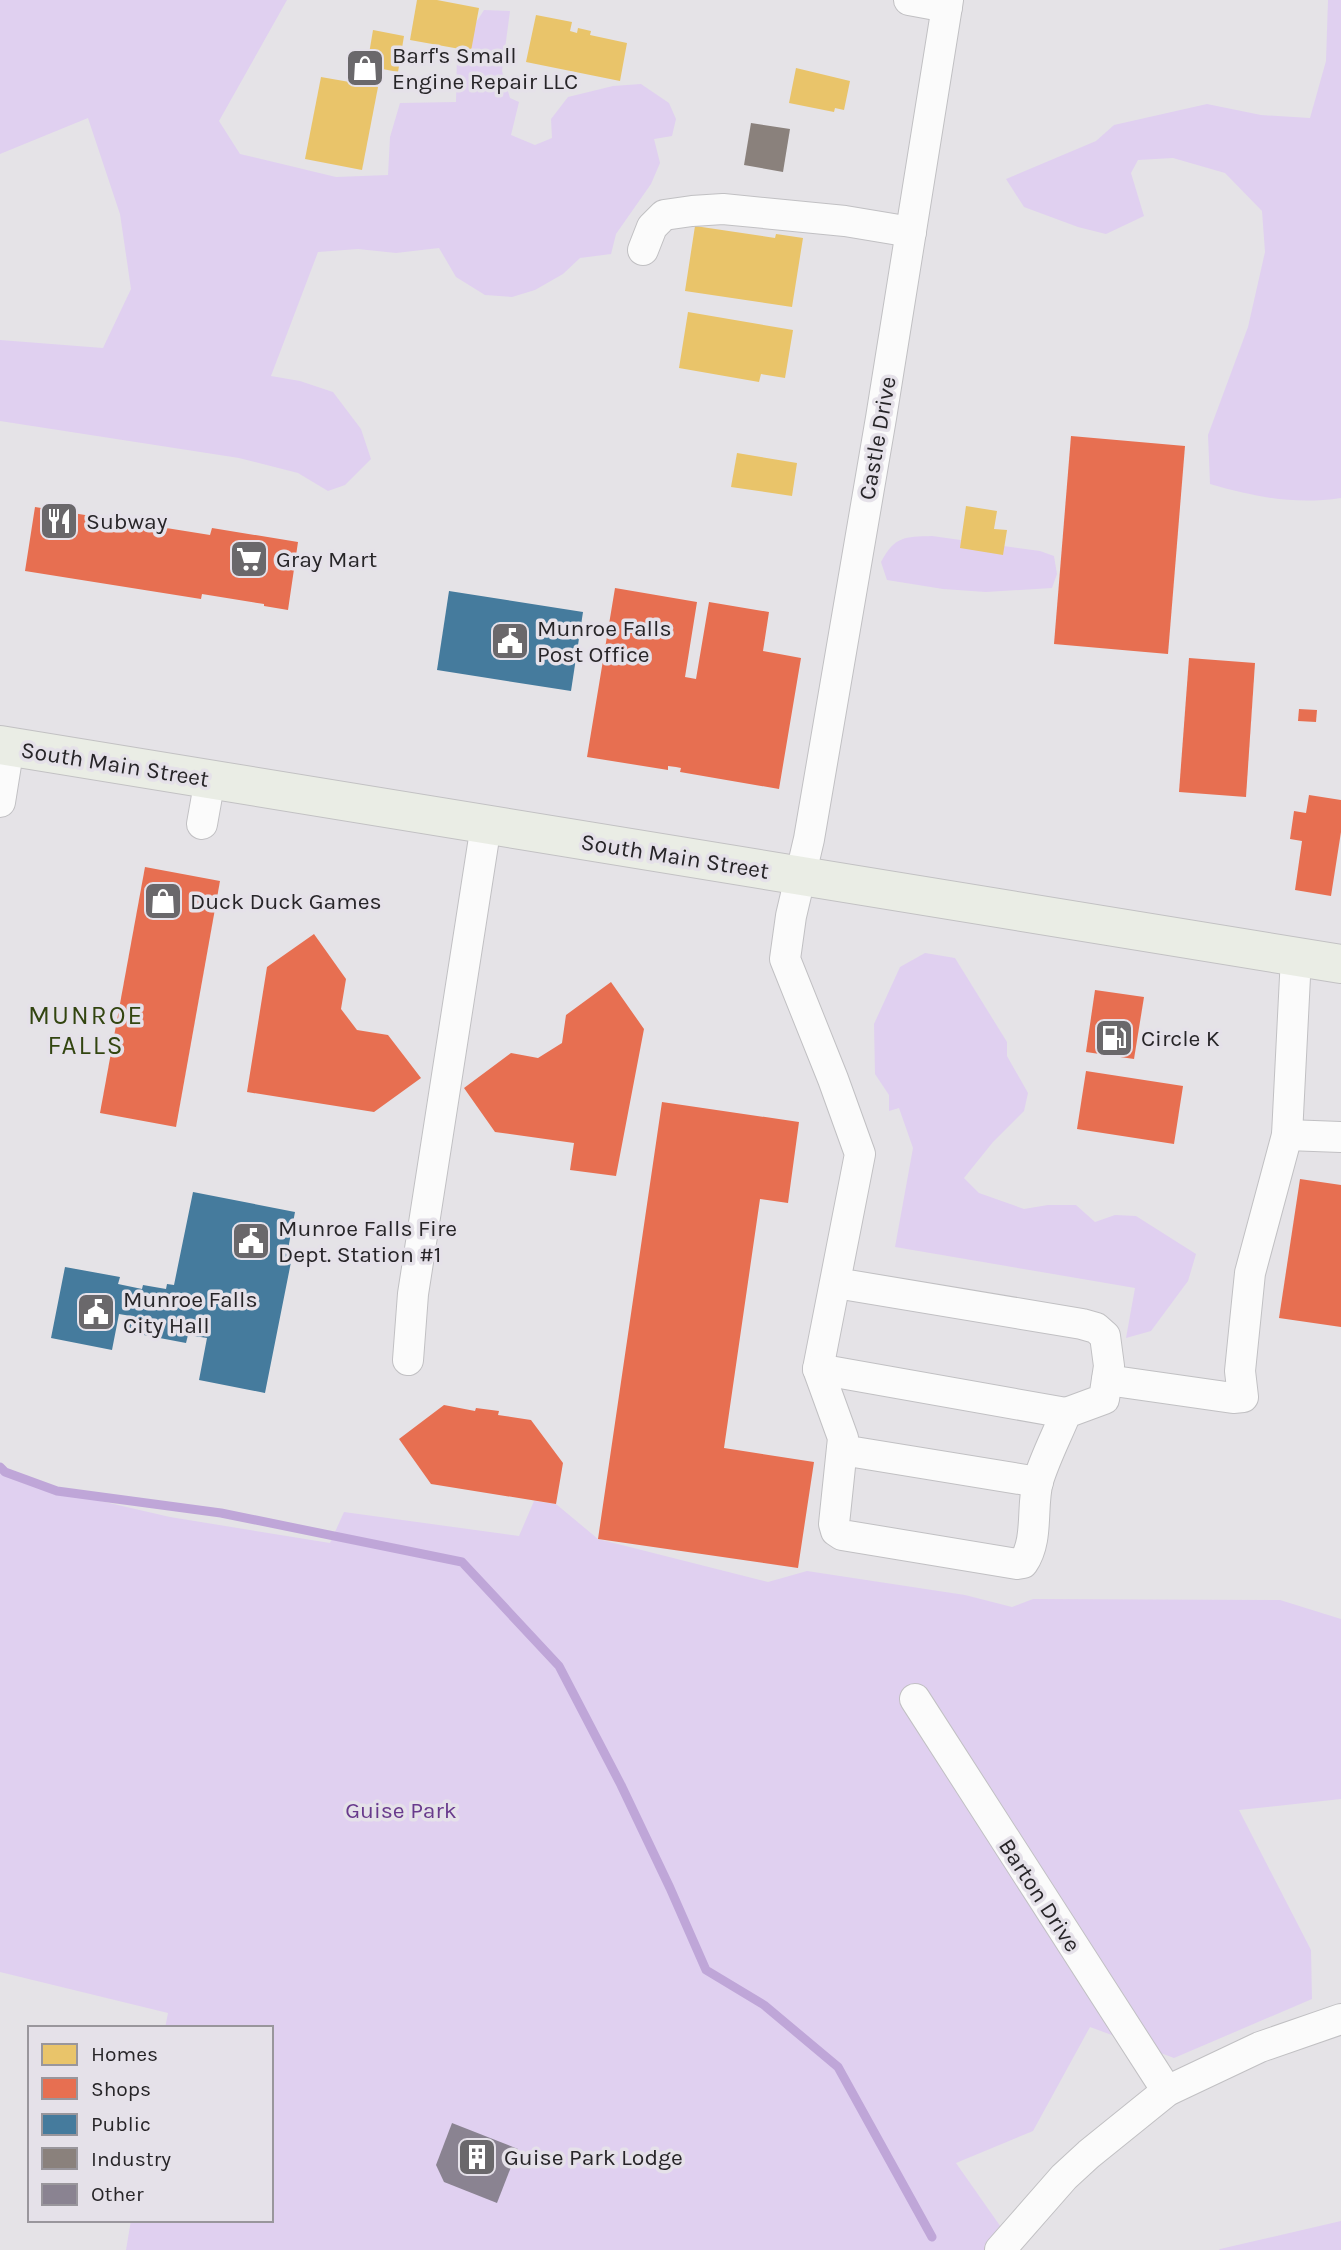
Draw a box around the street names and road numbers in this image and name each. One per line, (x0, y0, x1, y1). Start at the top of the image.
street label: Castle Drive (853, 374, 902, 502)
street label: South Main Street (19, 736, 211, 793)
street label: South Main Street (579, 828, 771, 885)
street label: Barton Drive (993, 1834, 1086, 1957)

